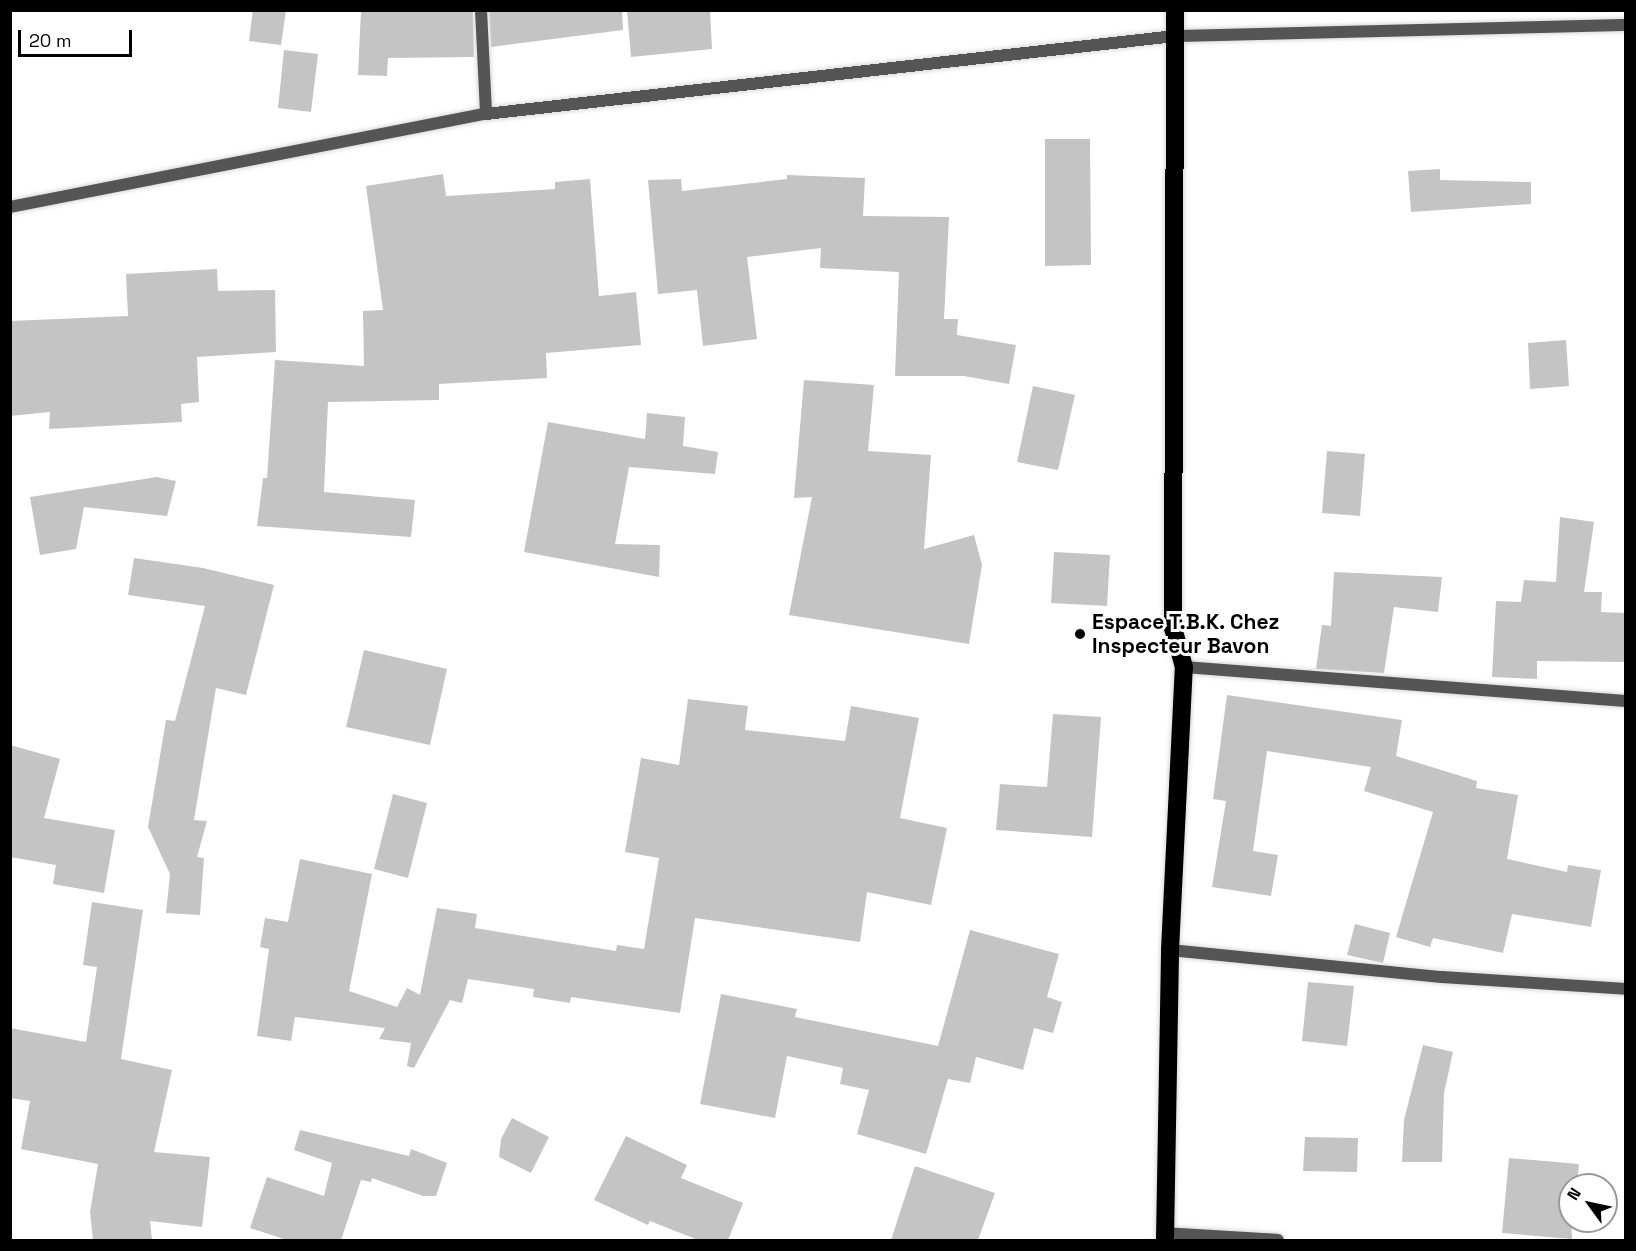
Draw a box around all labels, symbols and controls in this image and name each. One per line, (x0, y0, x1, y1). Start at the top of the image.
scale bar (21, 18, 135, 56)
text: 20 m (29, 29, 72, 52)
place label: Espace T.B.K. Chez Inspecteur Bavon (1092, 609, 1281, 659)
marker: Espace T.B.K. Chez Inspecteur Bavon (1073, 627, 1087, 641)
north arrow (1558, 1173, 1618, 1233)
text: N (1562, 1184, 1586, 1204)

